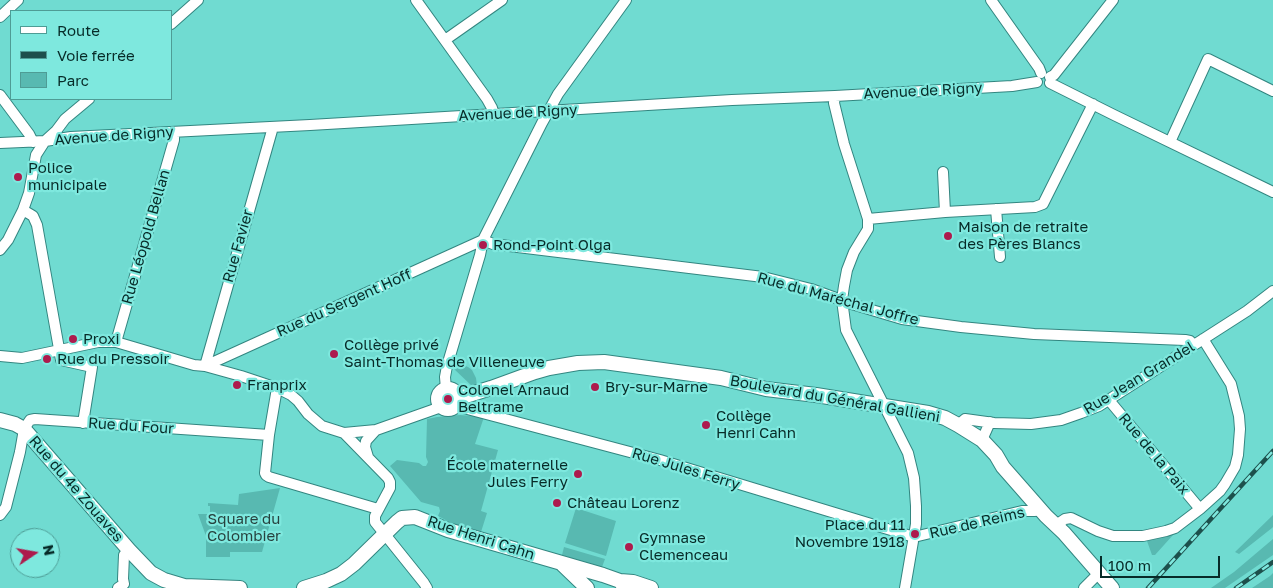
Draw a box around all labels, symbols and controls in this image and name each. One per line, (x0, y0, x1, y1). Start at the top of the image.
legend (10, 10, 172, 100)
text: Route (57, 21, 100, 39)
text: Voie ferrée (57, 46, 135, 64)
text: Parc (57, 71, 89, 89)
street label: Avenue de Rigny (863, 79, 983, 103)
street label: Avenue de Rigny (458, 101, 578, 125)
street label: Avenue de Rigny (54, 123, 174, 149)
place label: Police municipale (28, 159, 107, 194)
street label: Rue Léopold Bellan (118, 168, 174, 306)
marker: Police municipale (12, 171, 24, 183)
street label: Rue Favier (219, 207, 257, 285)
place label: Maison de retraite des Pères Blancs (958, 218, 1088, 253)
marker: Maison de retraite des Pères Blancs (942, 230, 954, 242)
place label: Rond-Point Olga (493, 236, 611, 254)
marker: Rond-Point Olga (477, 239, 489, 251)
street label: Rue du Sergent Hoff (274, 265, 414, 341)
street label: Rue du Maréchal Joffre (755, 269, 921, 329)
place label: Proxi (83, 330, 119, 348)
marker: Proxi (67, 333, 79, 345)
place label: Collège privé Saint-Thomas de Villeneuve (344, 336, 545, 371)
street label: Rue Jean Grandel (1080, 338, 1198, 418)
marker: Collège privé Saint-Thomas de Villeneuve (328, 348, 340, 360)
place label: Rue du Pressoir (57, 350, 169, 368)
marker: Rue du Pressoir (41, 353, 53, 365)
street label: Boulevard du Général Gallieni (729, 372, 941, 426)
place label: Franprix (247, 376, 307, 394)
place label: Bry-sur-Marne (605, 378, 708, 396)
marker: Franprix (231, 379, 243, 391)
place label: Colonel Arnaud Beltrame (458, 381, 569, 416)
marker: Bry-sur-Marne (589, 381, 601, 393)
marker: Colonel Arnaud Beltrame (442, 393, 454, 405)
place label: Collège Henri Cahn (716, 407, 796, 442)
street label: Rue de la Paix (1115, 410, 1193, 498)
street label: Rue du Four (87, 414, 175, 438)
marker: Collège Henri Cahn (700, 419, 712, 431)
street label: Rue du 4e Zouaves (25, 432, 127, 546)
street label: Rue Jules Ferry (630, 444, 742, 494)
place label: École maternelle Jules Ferry (447, 456, 568, 491)
marker: École maternelle Jules Ferry (572, 468, 584, 480)
place label: Château Lorenz (567, 494, 679, 512)
marker: Château Lorenz (551, 497, 563, 509)
street label: Rue de Reims (928, 503, 1026, 543)
park label: Square du Colombier (207, 510, 281, 545)
street label: Rue Henri Cahn (425, 512, 537, 564)
place label: Place du 11 Novembre 1918 (795, 516, 905, 551)
north arrow (10, 528, 60, 578)
marker: Place du 11 Novembre 1918 (909, 528, 921, 540)
place label: Gymnase Clemenceau (639, 529, 728, 564)
marker: Gymnase Clemenceau (623, 541, 635, 553)
text: N (40, 543, 59, 557)
scale bar (1103, 546, 1223, 578)
text: 100 m (1108, 556, 1151, 574)

